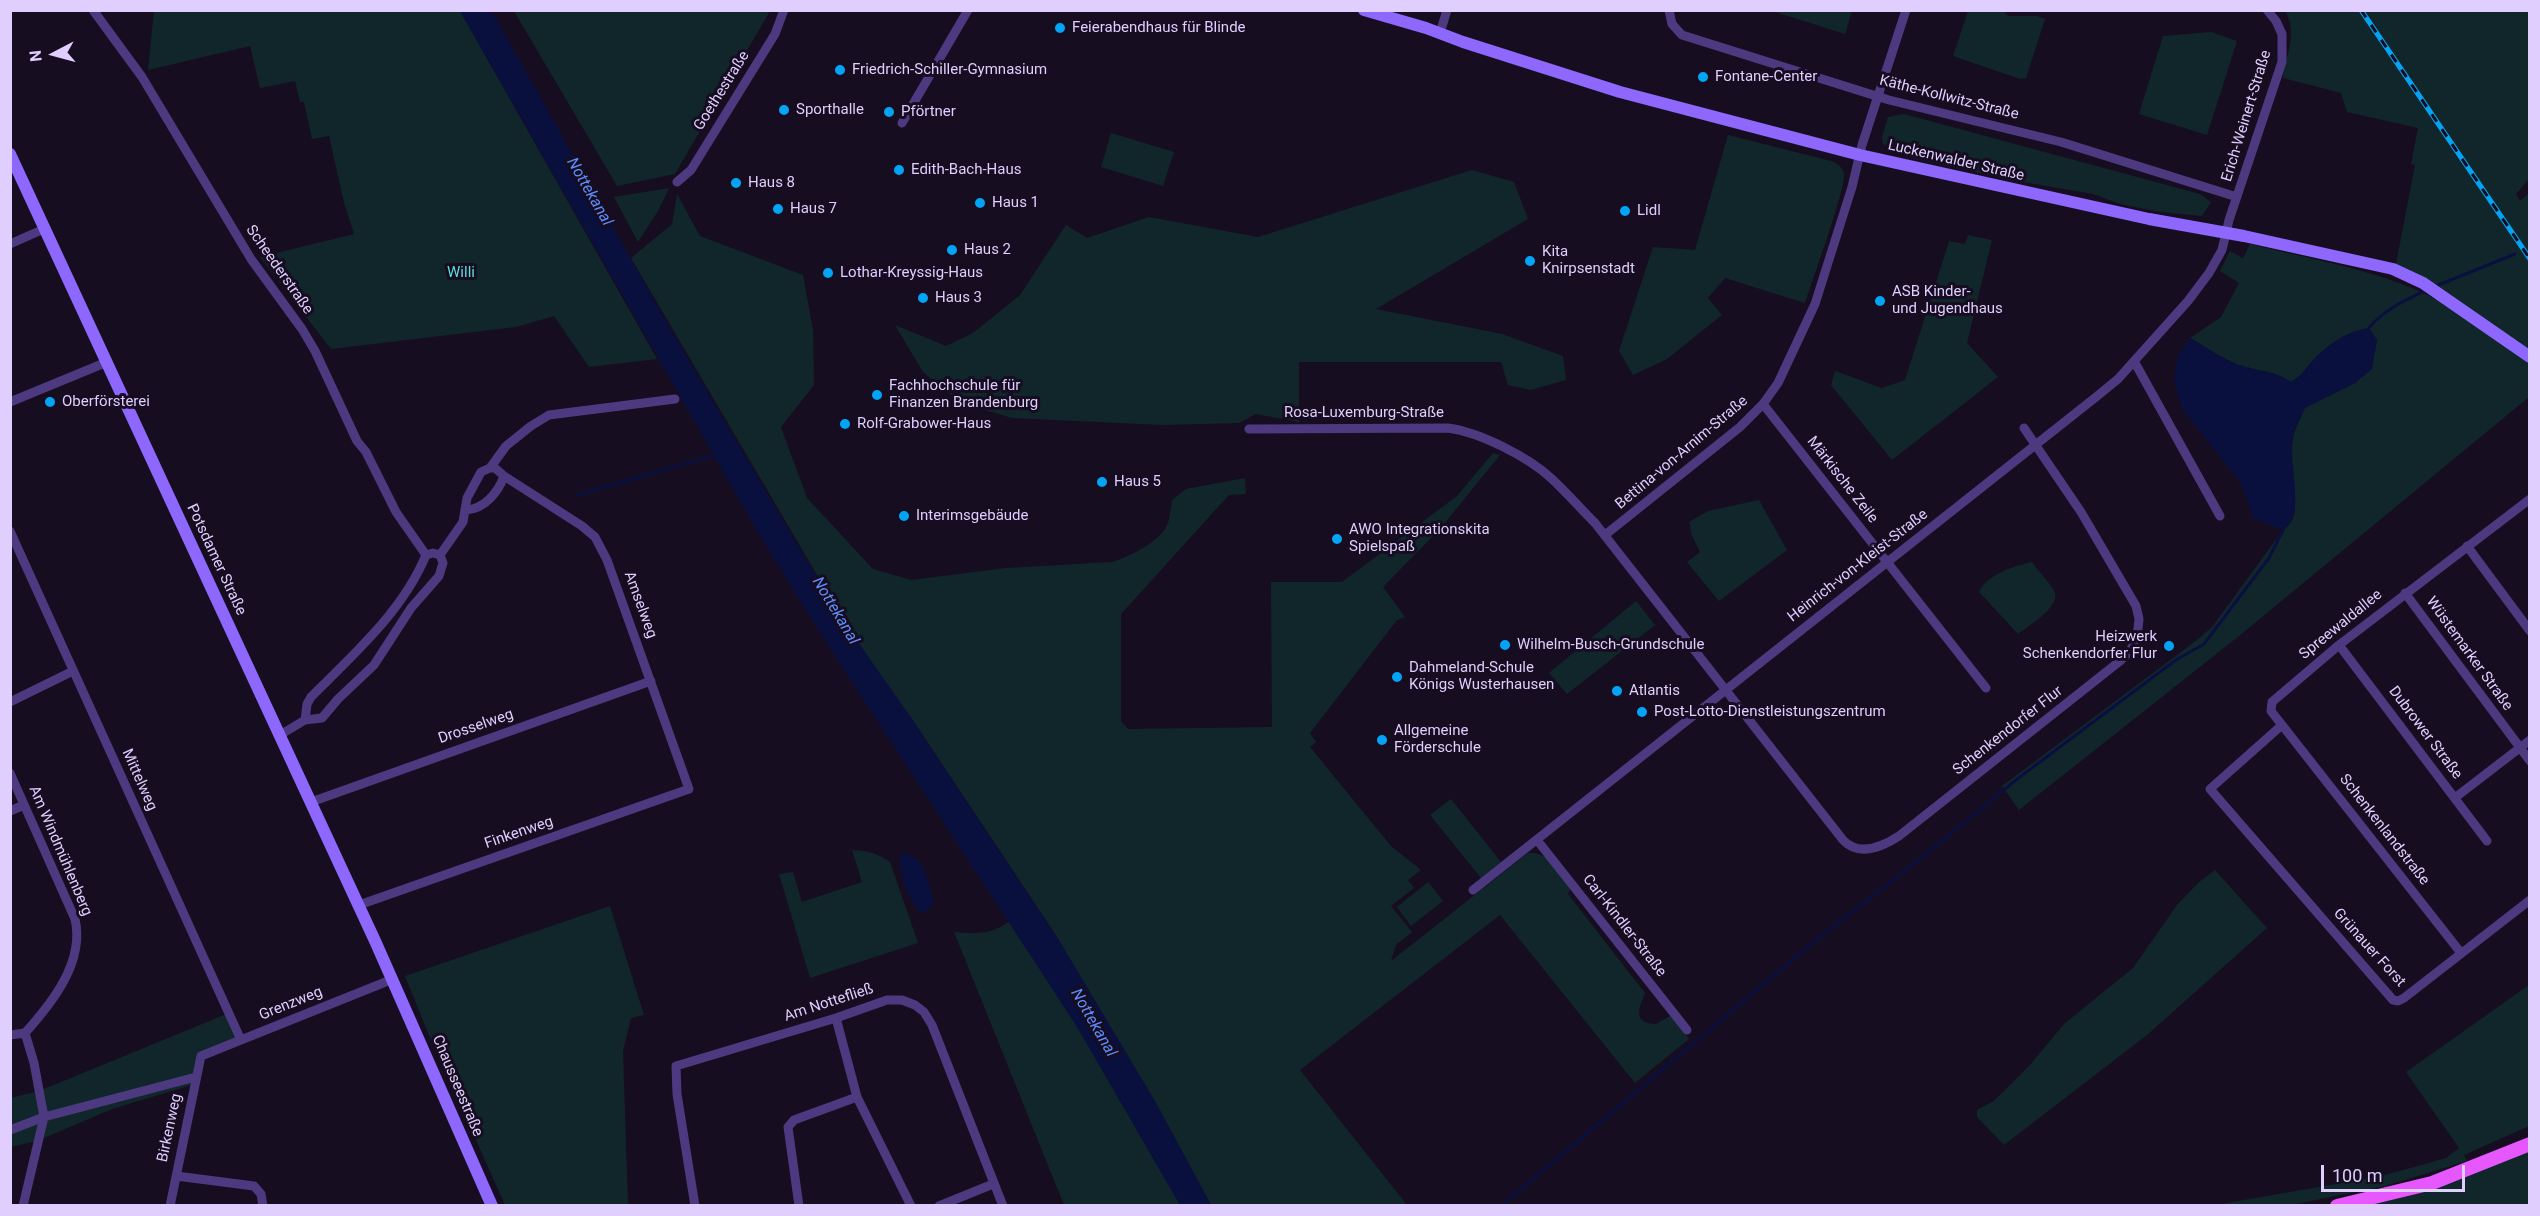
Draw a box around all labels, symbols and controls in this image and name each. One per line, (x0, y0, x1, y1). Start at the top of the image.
place label: Feierabendhaus für Blinde (1072, 19, 1246, 37)
marker: Feierabendhaus für Blinde (1053, 21, 1067, 35)
north arrow (24, 24, 84, 84)
street label: Goethestraße (690, 48, 754, 134)
street label: Erich-Weinert-Straße (2218, 48, 2276, 184)
text: N (26, 49, 46, 63)
place label: Friedrich-Schiller-Gymnasium (852, 61, 1047, 79)
marker: Friedrich-Schiller-Gymnasium (833, 63, 847, 77)
place label: Fontane-Center (1715, 68, 1817, 86)
marker: Fontane-Center (1696, 70, 1710, 84)
street label: Käthe-Kollwitz-Straße (1877, 72, 2021, 124)
place label: Sporthalle (796, 101, 864, 119)
marker: Sporthalle (777, 103, 791, 117)
place label: Pförtner (901, 103, 956, 121)
marker: Pförtner (882, 105, 896, 119)
street label: Luckenwalder Straße (1886, 137, 2026, 185)
water label: Nottekanal (562, 155, 616, 229)
place label: Edith-Bach-Haus (911, 161, 1021, 179)
marker: Edith-Bach-Haus (892, 163, 906, 177)
place label: Haus 8 (748, 174, 795, 192)
marker: Haus 8 (729, 176, 743, 190)
place label: Haus 1 (992, 194, 1039, 212)
marker: Haus 1 (973, 196, 987, 210)
place label: Haus 7 (790, 200, 837, 218)
marker: Haus 7 (771, 202, 785, 216)
place label: Lidl (1637, 202, 1661, 220)
marker: Lidl (1618, 204, 1632, 218)
street label: Scheederstraße (242, 222, 316, 318)
place label: Haus 2 (964, 241, 1011, 259)
marker: Haus 2 (945, 243, 959, 257)
place label: Kita Knirpsenstadt (1542, 243, 1635, 278)
marker: Kita Knirpsenstadt (1523, 254, 1537, 268)
park label: Willi (447, 264, 475, 282)
place label: Lothar-Kreyssig-Haus (840, 264, 983, 282)
marker: Lothar-Kreyssig-Haus (821, 266, 835, 280)
place label: ASB Kinder- und Jugendhaus (1892, 283, 2003, 318)
place label: Haus 3 (935, 289, 982, 307)
marker: Haus 3 (916, 291, 930, 305)
marker: ASB Kinder- und Jugendhaus (1873, 294, 1887, 308)
place label: Fachhochschule für Finanzen Brandenburg (889, 377, 1038, 412)
marker: Fachhochschule für Finanzen Brandenburg (870, 388, 884, 402)
street label: Bettina-von-Arnim-Straße (1612, 392, 1752, 514)
place label: Oberförsterei (62, 393, 150, 411)
marker: Oberförsterei (43, 395, 57, 409)
street label: Rosa-Luxemburg-Straße (1284, 404, 1444, 422)
place label: Rolf-Grabower-Haus (857, 415, 991, 433)
marker: Rolf-Grabower-Haus (838, 417, 852, 431)
street label: Märkische Zeile (1803, 433, 1881, 527)
place label: Haus 5 (1114, 473, 1161, 491)
marker: Haus 5 (1095, 475, 1109, 489)
street label: Potsdamer Straße (182, 501, 250, 619)
street label: Heinrich-von-Kleist-Straße (1784, 506, 1932, 626)
place label: Interimsgebäude (916, 507, 1028, 525)
marker: Interimsgebäude (897, 509, 911, 523)
place label: AWO Integrationskita Spielspaß (1349, 521, 1490, 556)
marker: AWO Integrationskita Spielspaß (1330, 532, 1344, 546)
street label: Amselweg (620, 569, 660, 641)
water label: Nottekanal (807, 574, 863, 648)
street label: Spreewaldallee (2296, 586, 2386, 664)
street label: Wüstemarker Straße (2422, 594, 2516, 714)
place label: Heizwerk Schenkendorfer Flur (2023, 628, 2157, 663)
place label: Wilhelm-Busch-Grundschule (1517, 636, 1704, 654)
marker: Wilhelm-Busch-Grundschule (1498, 638, 1512, 652)
marker: Heizwerk Schenkendorfer Flur (2162, 639, 2176, 653)
place label: Dahmeland-Schule Königs Wusterhausen (1409, 659, 1554, 694)
marker: Dahmeland-Schule Königs Wusterhausen (1390, 670, 1404, 684)
place label: Atlantis (1629, 682, 1680, 700)
street label: Schenkendorfer Flur (1950, 683, 2066, 779)
street label: Dubrower Straße (2384, 683, 2466, 783)
marker: Atlantis (1610, 684, 1624, 698)
place label: Post-Lotto-Dienstleistungszentrum (1654, 703, 1886, 721)
marker: Post-Lotto-Dienstleistungszentrum (1635, 705, 1649, 719)
street label: Drosselweg (436, 706, 516, 748)
place label: Allgemeine Förderschule (1394, 722, 1481, 757)
marker: Allgemeine Förderschule (1375, 733, 1389, 747)
street label: Mittelweg (117, 746, 161, 814)
street label: Schenkenlandstraße (2335, 771, 2433, 889)
street label: Am Windmühlenberg (24, 783, 96, 919)
street label: Finkenweg (482, 813, 556, 853)
street label: Carl-Kindler-Straße (1578, 871, 1670, 981)
street label: Grünauer Forst (2329, 905, 2409, 991)
street label: Am Nottefließ (782, 980, 876, 1026)
street label: Grenzweg (257, 983, 325, 1025)
water label: Nottekanal (1066, 986, 1120, 1060)
street label: Chausseestraße (428, 1033, 486, 1139)
street label: Birkenweg (154, 1092, 186, 1164)
scale bar (2324, 1153, 2468, 1191)
text: 100 m (2332, 1165, 2383, 1186)

